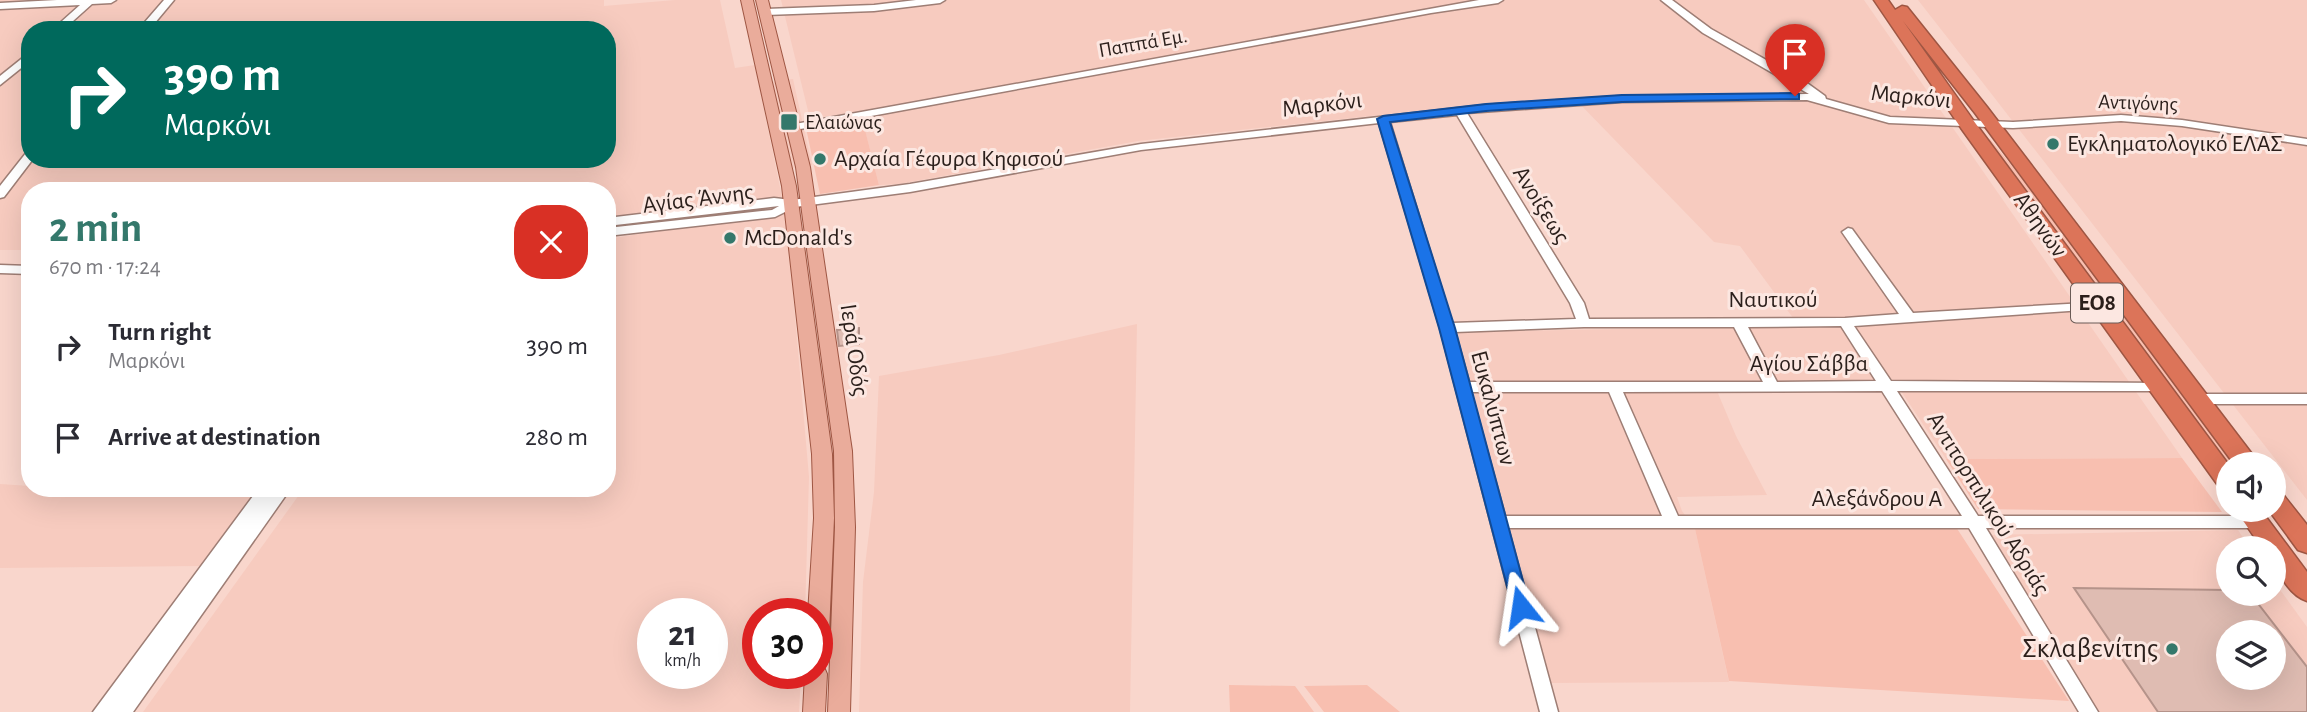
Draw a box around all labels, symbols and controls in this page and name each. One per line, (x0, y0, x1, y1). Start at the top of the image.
pin (1765, 24, 1825, 96)
street label: Παππά Εμ. (1097, 25, 1189, 61)
icon: arrive (1776, 35, 1814, 73)
icon: right (49, 49, 140, 140)
text: 390 m (164, 51, 281, 100)
street label: Μαρκόνι (1870, 81, 1952, 113)
street label: Μαρκόνι (1281, 88, 1363, 122)
street label: Αντιγόνης (2098, 91, 2178, 115)
text: Μαρκόνι (164, 109, 271, 141)
marker: Ελαιώνας (779, 112, 799, 132)
place label: Ελαιώνας (805, 112, 882, 133)
place label: Εγκληματολογικό ΕΛΑΣ (2067, 132, 2283, 156)
marker: Εγκληματολογικό ΕΛΑΣ (2045, 136, 2061, 152)
place label: Αρχαία Γέφυρα Κηφισού (834, 147, 1063, 171)
marker: Αρχαία Γέφυρα Κηφισού (812, 151, 828, 167)
street label: Ανοίξεως (1508, 162, 1574, 248)
street label: Αγίας Άννης (641, 180, 755, 218)
street label: Αθηνών (2009, 188, 2071, 262)
button: close (514, 205, 588, 279)
text: 2 min (49, 207, 142, 249)
place label: McDonald's (744, 226, 853, 250)
marker: McDonald's (722, 230, 738, 246)
text: 670 m · 17:24 (49, 256, 161, 279)
road number: ΕΟ8 (2071, 284, 2123, 322)
street label: Ναυτικού (1728, 288, 1818, 312)
street label: Ιερά Οδός (836, 302, 872, 398)
text: Turn right (108, 319, 211, 345)
icon: right (49, 328, 87, 366)
text: 390 m (526, 333, 588, 359)
street label: Ευκαλύπτων (1466, 348, 1520, 468)
text: Μαρκόνι (108, 350, 185, 373)
street label: Αγίου Σάββα (1750, 352, 1868, 376)
street label: Αντιτορπιλικού Αδριάς (1922, 409, 2054, 599)
icon: arrive (49, 419, 87, 457)
text: Arrive at destination (108, 424, 321, 450)
text: 280 m (525, 424, 588, 450)
map controls (2216, 452, 2286, 690)
button: sound (2216, 452, 2286, 522)
street label: Αλεξάνδρου Α (1812, 487, 1943, 511)
button: search (2216, 536, 2286, 606)
position arrow (1484, 570, 1558, 644)
speed limit sign: 30 (742, 598, 833, 689)
text: 21 (668, 617, 697, 652)
button: layers (2216, 620, 2286, 690)
place label: Σκλαβενίτης (2022, 635, 2158, 663)
marker: Σκλαβενίτης (2164, 641, 2180, 657)
text: km/h (664, 652, 701, 670)

